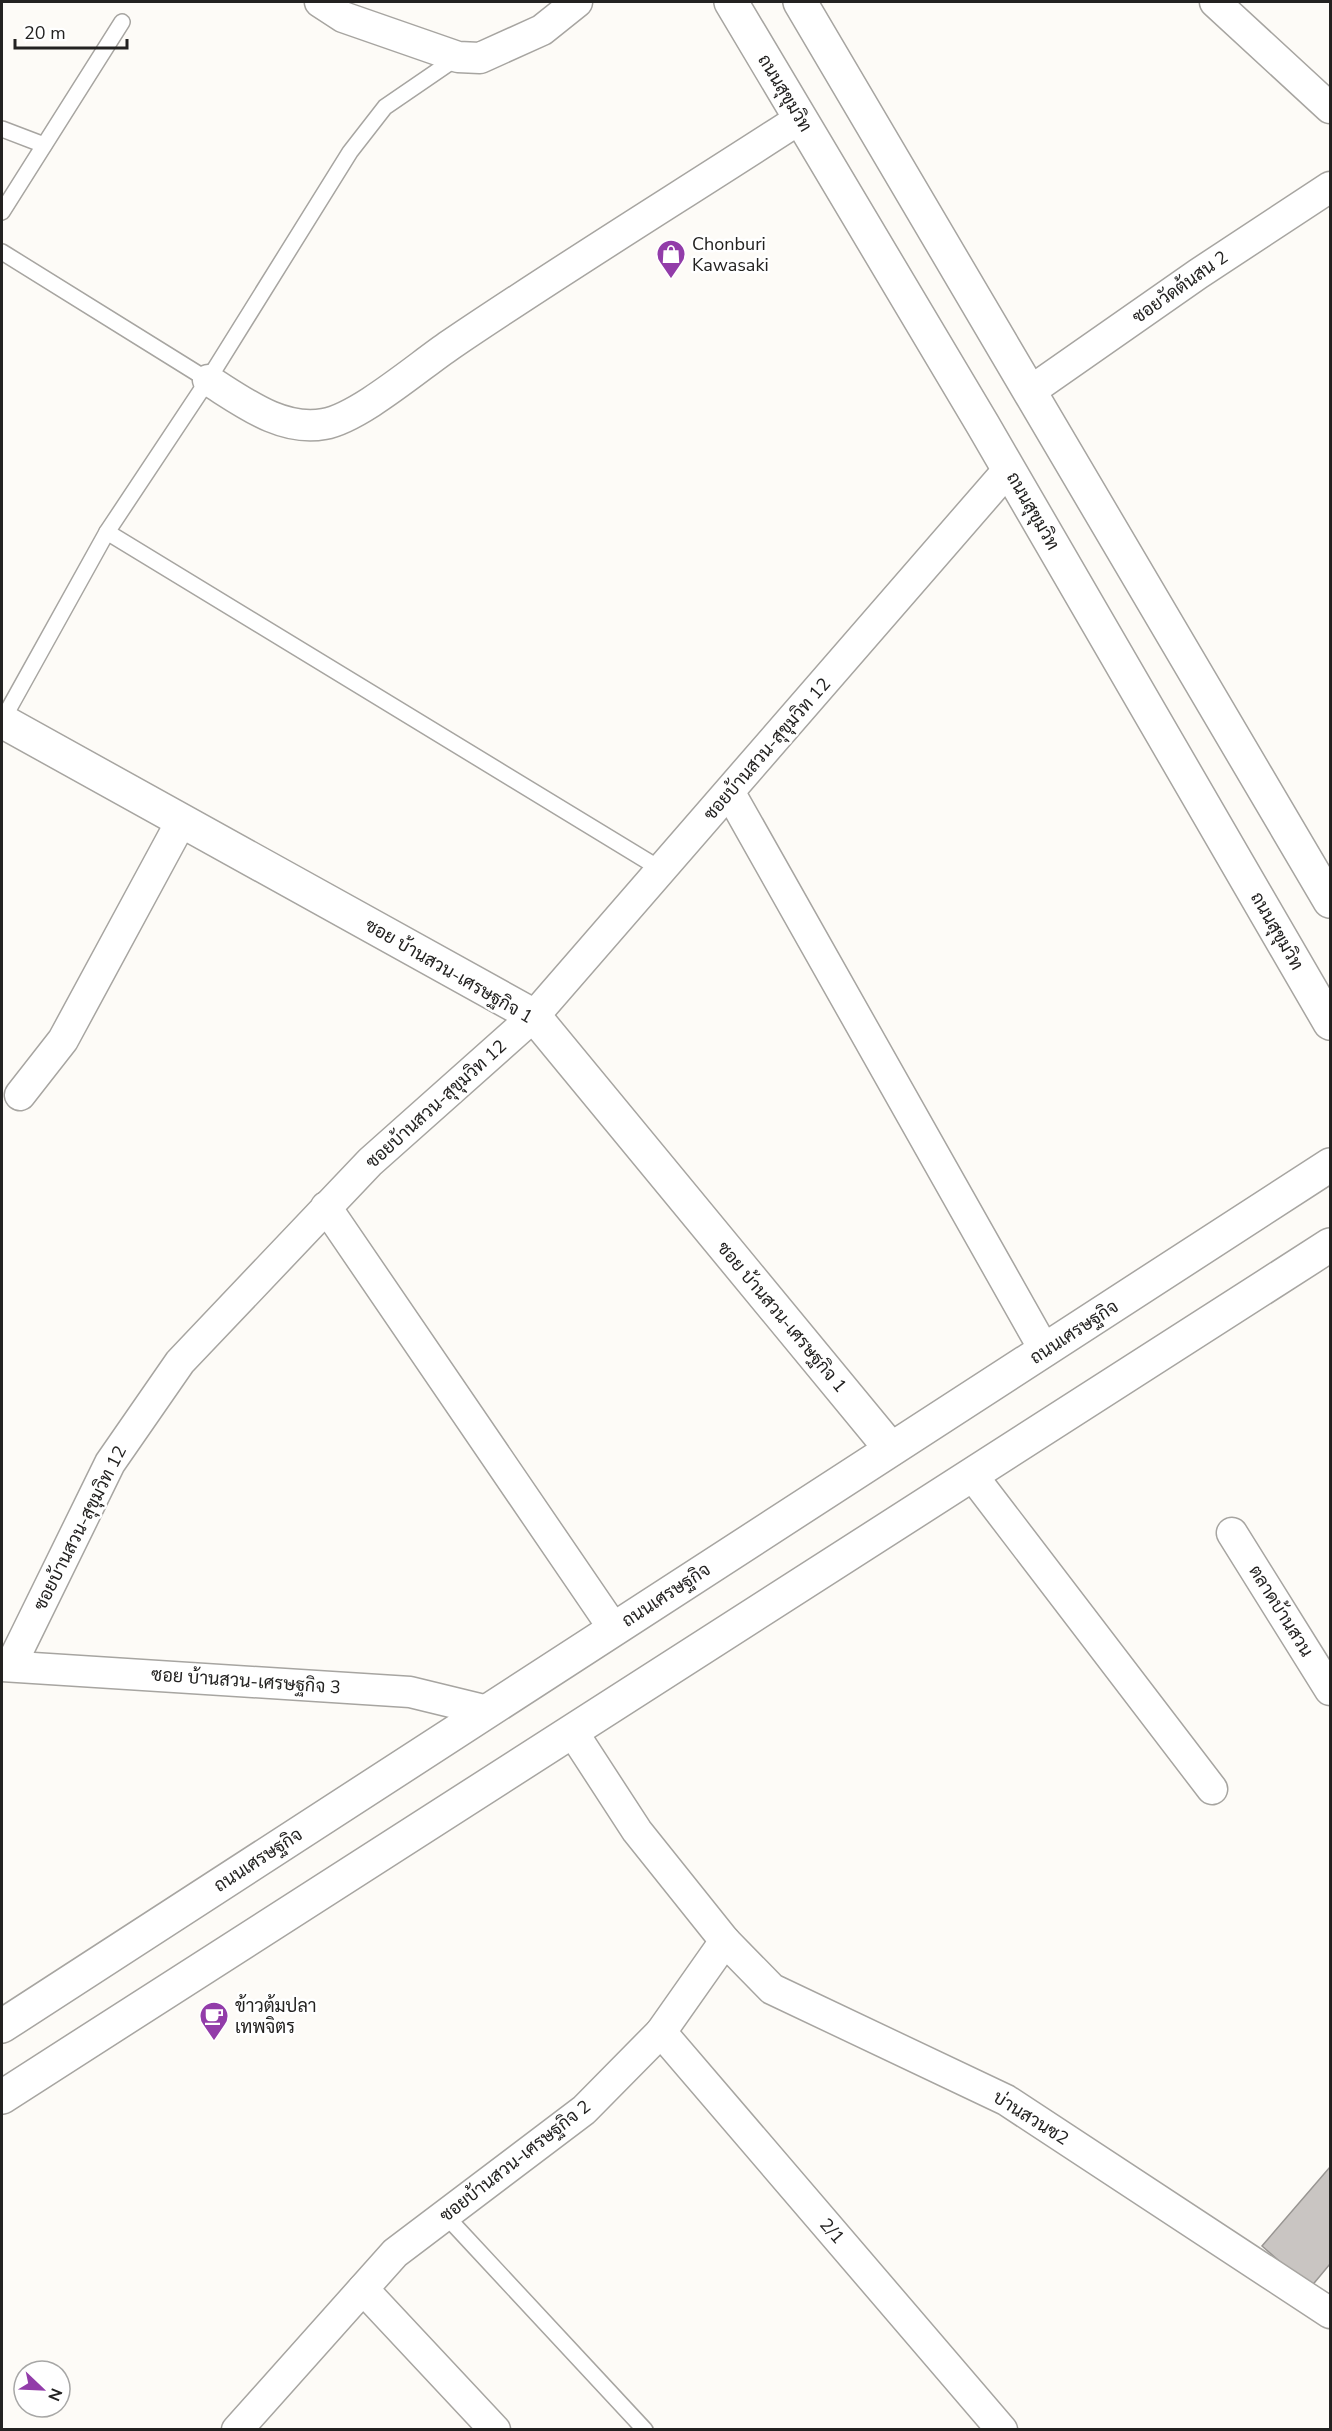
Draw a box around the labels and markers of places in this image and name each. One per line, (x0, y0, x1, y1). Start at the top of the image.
place label: Chonburi Kawasaki (692, 232, 769, 277)
shop icon: Chonburi Kawasaki (655, 238, 687, 280)
place label: ข้าวต้มปลา เทพจิตร (235, 1994, 317, 2039)
cafe icon: ข้าวต้มปลา เทพจิตร (198, 2000, 230, 2042)

